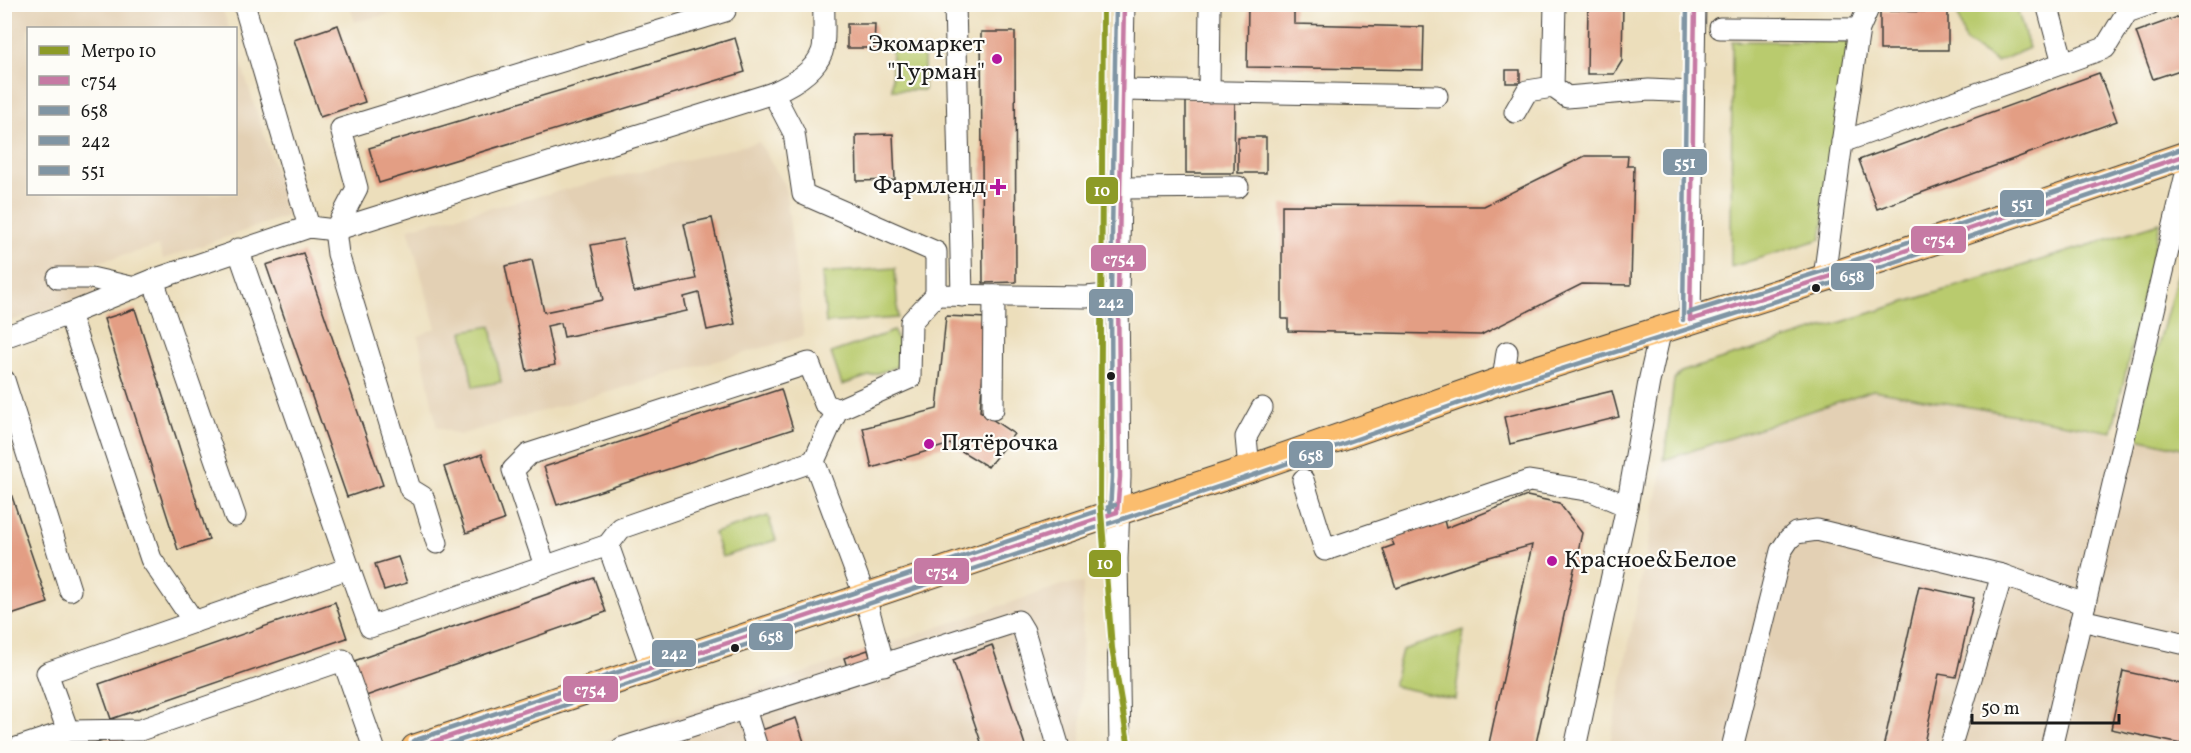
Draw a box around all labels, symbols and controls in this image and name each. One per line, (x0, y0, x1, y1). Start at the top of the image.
legend (27, 27, 237, 195)
place label: Экомаркет "Гурман" (868, 28, 985, 90)
text: Метро 10 (81, 40, 156, 65)
marker: Экомаркет "Гурман" (990, 52, 1004, 66)
text: с754 (81, 70, 117, 95)
text: 658 (81, 100, 108, 125)
text: 242 (81, 130, 111, 155)
line badge: 551 (1662, 148, 1708, 176)
text: 551 (1674, 153, 1696, 175)
text: 551 (81, 160, 105, 185)
place label: Фармленд (873, 170, 986, 204)
line badge: 10 (1085, 176, 1119, 205)
marker: Фармленд (991, 180, 1005, 194)
text: 10 (1094, 181, 1110, 203)
line badge: 551 (1999, 189, 2045, 218)
text: 551 (2011, 194, 2033, 216)
line badge: с754 (1910, 225, 1967, 254)
text: с754 (1923, 230, 1956, 252)
line badge: с754 (1090, 244, 1147, 272)
text: с754 (1103, 249, 1136, 271)
line badge: 658 (1830, 262, 1875, 291)
text: 658 (1839, 267, 1865, 289)
unlabelled marker (1810, 282, 1822, 294)
line badge: 242 (1088, 288, 1134, 317)
text: 242 (1098, 293, 1124, 315)
unlabelled marker (1105, 370, 1117, 382)
place label: Пятёрочка (941, 427, 1059, 461)
marker: Пятёрочка (922, 437, 936, 451)
line badge: 658 (1288, 440, 1334, 469)
text: 658 (1298, 446, 1324, 468)
place label: Красное&Белое (1564, 544, 1737, 578)
line badge: 10 (1088, 549, 1122, 578)
text: 10 (1097, 554, 1113, 576)
marker: Красное&Белое (1545, 554, 1559, 568)
line badge: с754 (913, 557, 970, 585)
text: с754 (926, 562, 959, 584)
line badge: 658 (748, 622, 794, 651)
text: 658 (758, 627, 784, 649)
line badge: 242 (651, 639, 697, 668)
unlabelled marker (729, 642, 741, 654)
text: 242 (661, 644, 687, 666)
line badge: с754 (562, 675, 619, 703)
text: с754 (574, 680, 607, 702)
scale bar (1972, 687, 2119, 725)
text: 50 m (1981, 697, 2020, 722)

